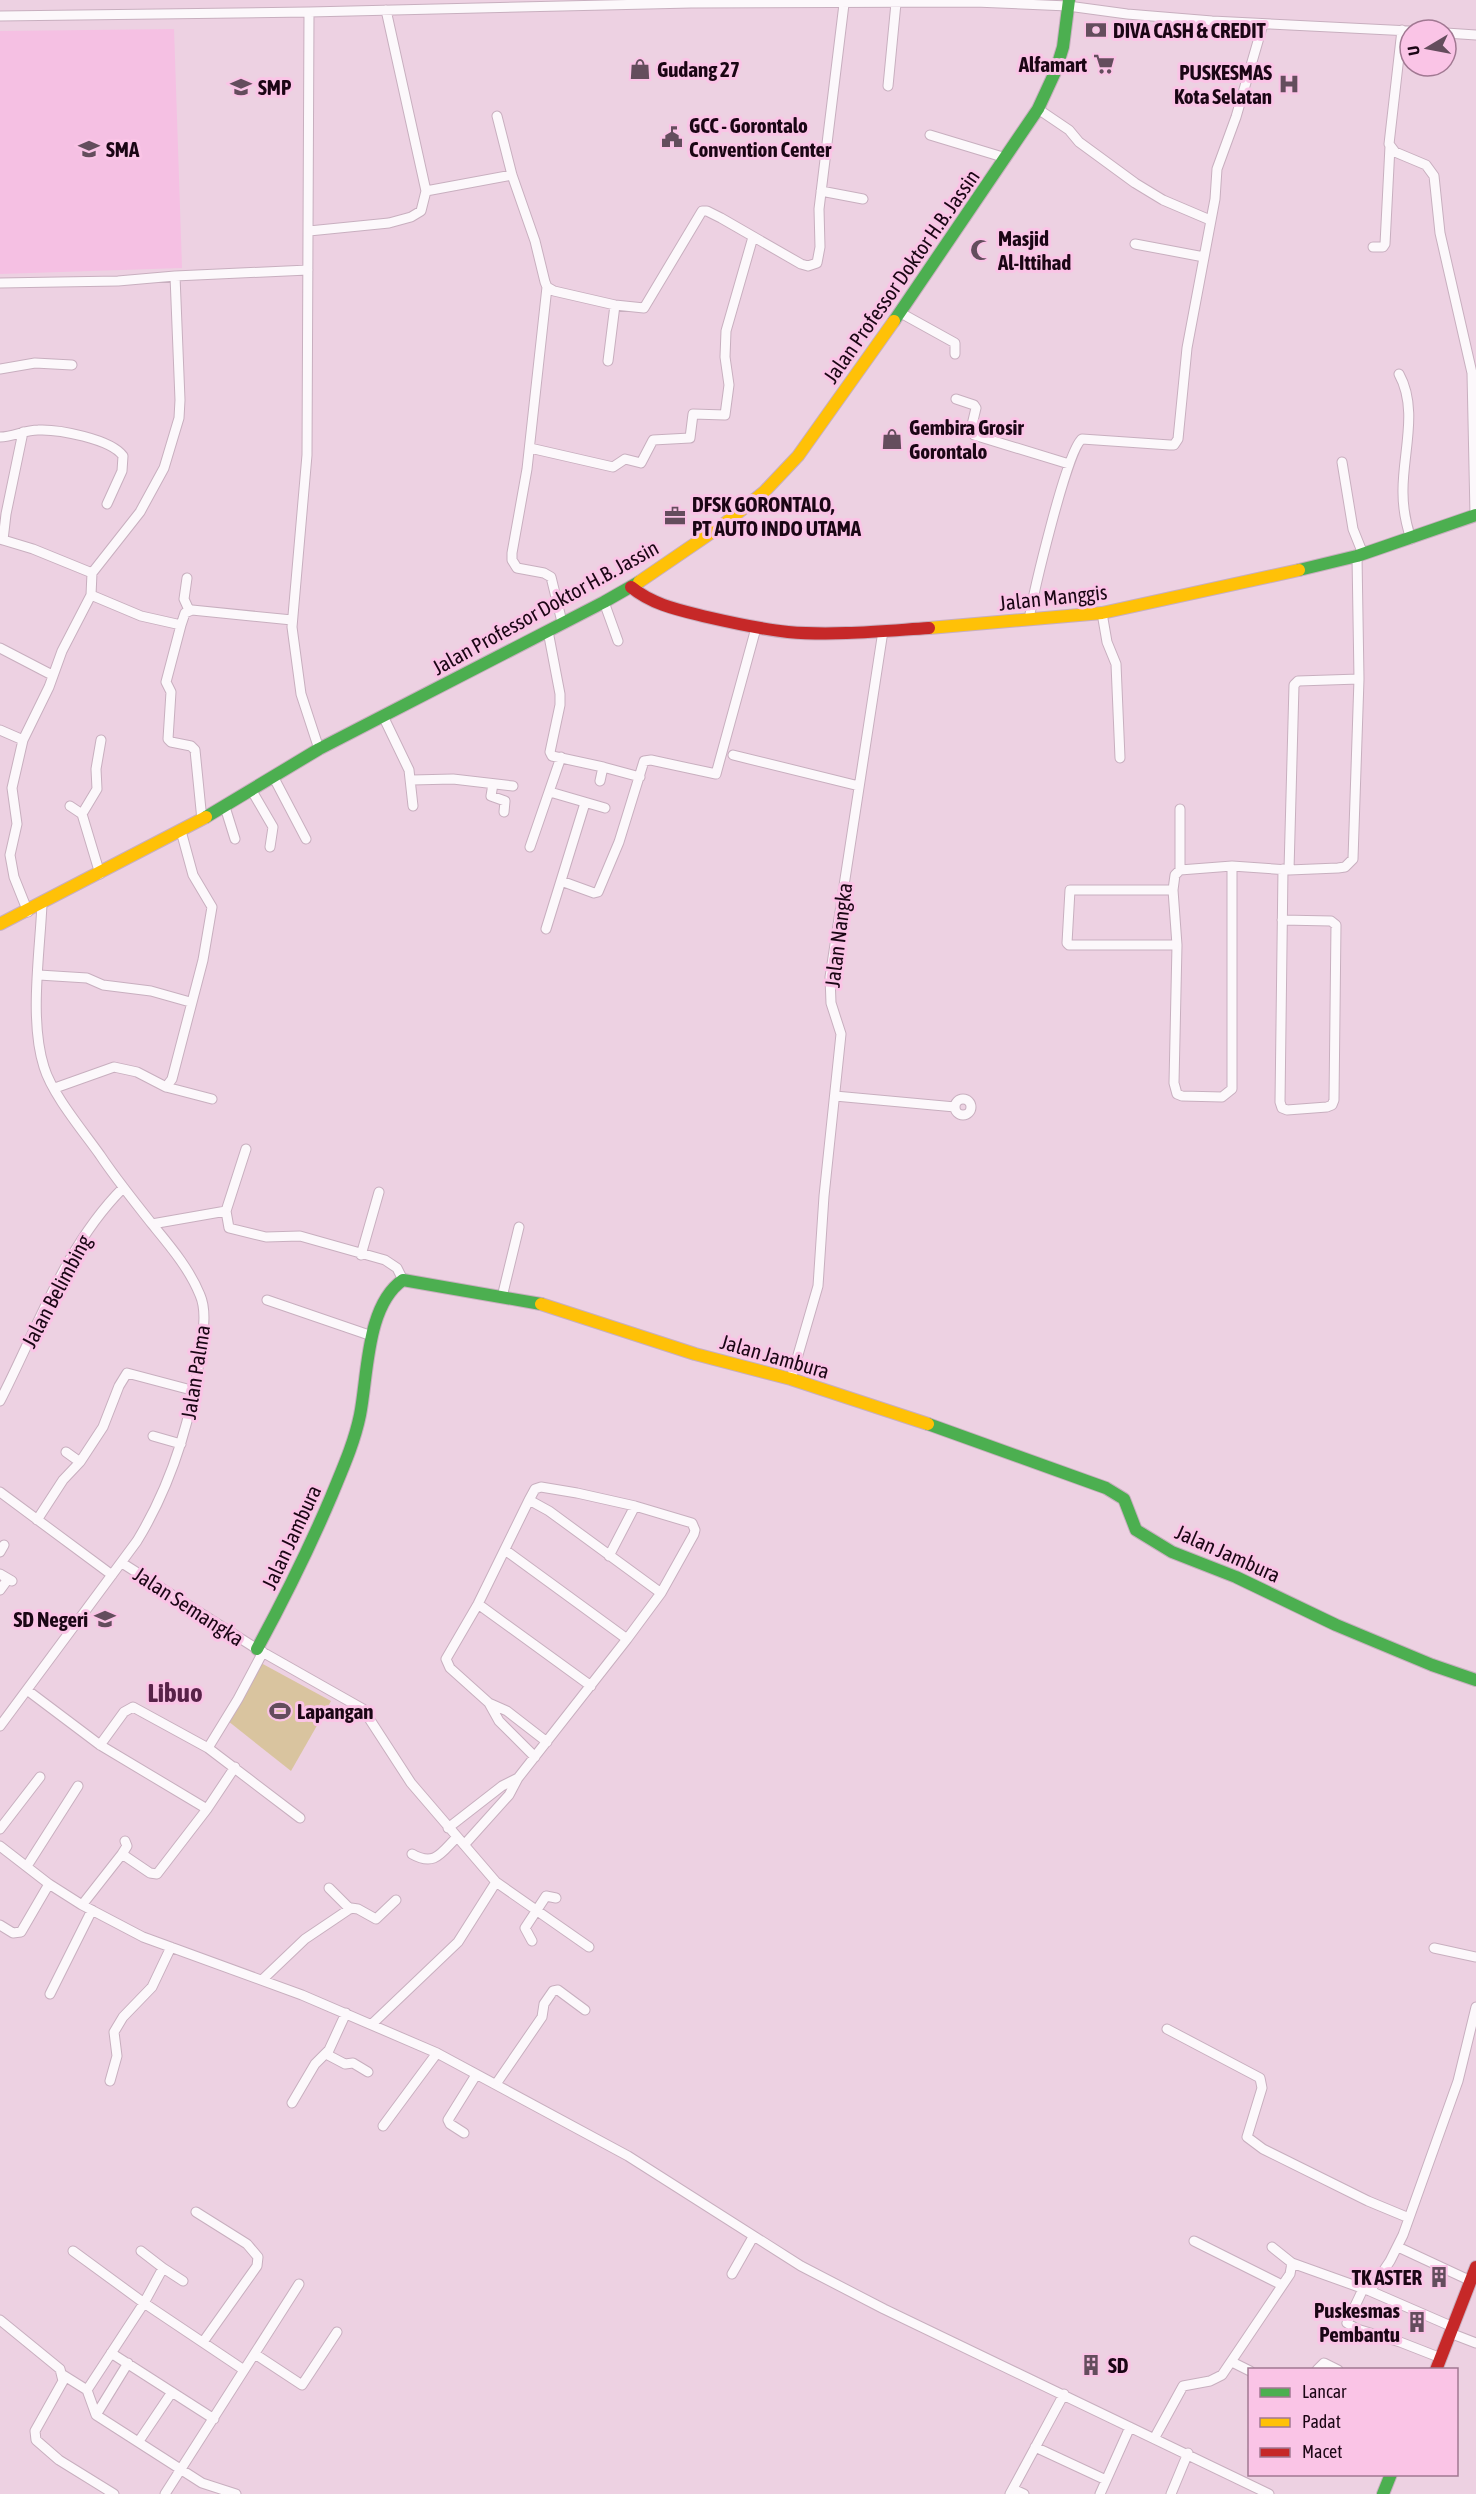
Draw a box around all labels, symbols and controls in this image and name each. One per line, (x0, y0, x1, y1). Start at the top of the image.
bank icon: DIVA CASH & CREDIT (1084, 18, 1108, 42)
place label: DIVA CASH & CREDIT (1113, 18, 1267, 42)
north arrow (1398, 18, 1458, 78)
text: U (1404, 44, 1423, 57)
place label: Alfamart (1018, 52, 1087, 76)
supermarket icon: Alfamart (1092, 52, 1116, 76)
shop icon: Gudang 27 (628, 57, 652, 81)
place label: Gudang 27 (657, 57, 740, 81)
place label: PUSKESMAS Kota Selatan (1174, 60, 1272, 108)
hospital icon: PUSKESMAS Kota Selatan (1277, 72, 1301, 96)
school or university icon: SMP (229, 75, 253, 99)
place label: SMP (258, 75, 292, 99)
place label: GCC - Gorontalo Convention Center (689, 113, 832, 161)
public building icon: GCC - Gorontalo Convention Center (660, 125, 684, 149)
school or university icon: SMA (77, 137, 101, 161)
place label: SMA (106, 137, 140, 161)
street label: Jalan Professor Doktor H.B. Jassin (818, 165, 984, 387)
place label: Masjid Al-Ittihad (997, 226, 1071, 274)
mosque icon: Masjid Al-Ittihad (969, 238, 993, 262)
place label: Gembira Grosir Gorontalo (909, 415, 1024, 463)
shop icon: Gembira Grosir Gorontalo (880, 427, 904, 451)
place label: DFSK GORONTALO, PT AUTO INDO UTAMA (692, 492, 862, 540)
office icon: DFSK GORONTALO, PT AUTO INDO UTAMA (663, 504, 687, 528)
street label: Jalan Professor Doktor H.B. Jassin (428, 535, 662, 679)
street label: Jalan Manggis (998, 579, 1108, 615)
street label: Jalan Nangka (820, 881, 856, 989)
street label: Jalan Belimbing (16, 1231, 96, 1351)
street label: Jalan Palma (176, 1323, 214, 1421)
street label: Jalan Jambura (718, 1329, 832, 1383)
street label: Jalan Jambura (256, 1481, 326, 1593)
street label: Jalan Jambura (1172, 1519, 1284, 1587)
street label: Jalan Semangka (129, 1562, 249, 1650)
place label: SD Negeri (13, 1607, 88, 1631)
school or university icon: SD Negeri (93, 1607, 117, 1631)
district label: Libuo (147, 1677, 203, 1708)
sports icon: Lapangan (268, 1699, 292, 1723)
place label: Lapangan (297, 1699, 373, 1723)
place label: TK ASTER (1352, 2265, 1422, 2289)
building icon: TK ASTER (1427, 2265, 1451, 2289)
place label: Puskesmas Pembantu (1314, 2298, 1401, 2346)
building icon: Puskesmas Pembantu (1405, 2310, 1429, 2334)
building icon: SD (1079, 2353, 1103, 2377)
place label: SD (1108, 2353, 1129, 2377)
legend (1248, 2368, 1458, 2476)
text: Lancar (1302, 2381, 1347, 2402)
text: Padat (1302, 2411, 1341, 2432)
text: Macet (1302, 2441, 1342, 2462)

